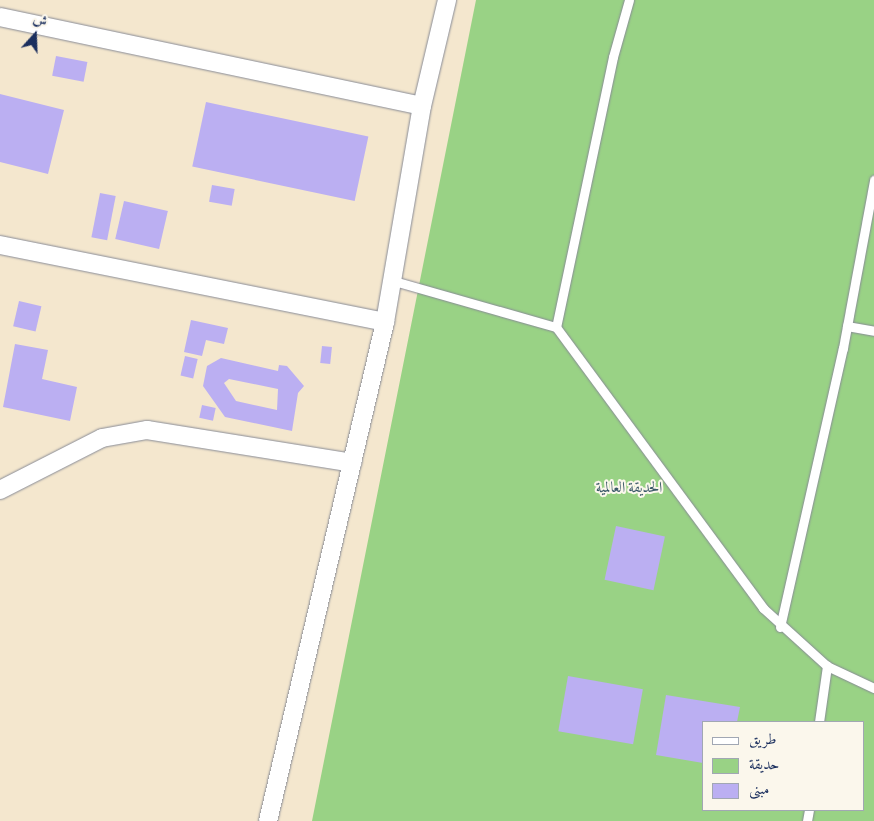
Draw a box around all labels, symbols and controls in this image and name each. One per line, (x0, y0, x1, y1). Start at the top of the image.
north arrow (10, 10, 60, 60)
text: ش (31, 10, 50, 32)
park label: الحديقة العالمية (596, 479, 662, 497)
legend (702, 721, 864, 811)
text: طريق (749, 730, 776, 749)
text: حديقة (749, 755, 779, 774)
text: مبنى (749, 780, 769, 799)

